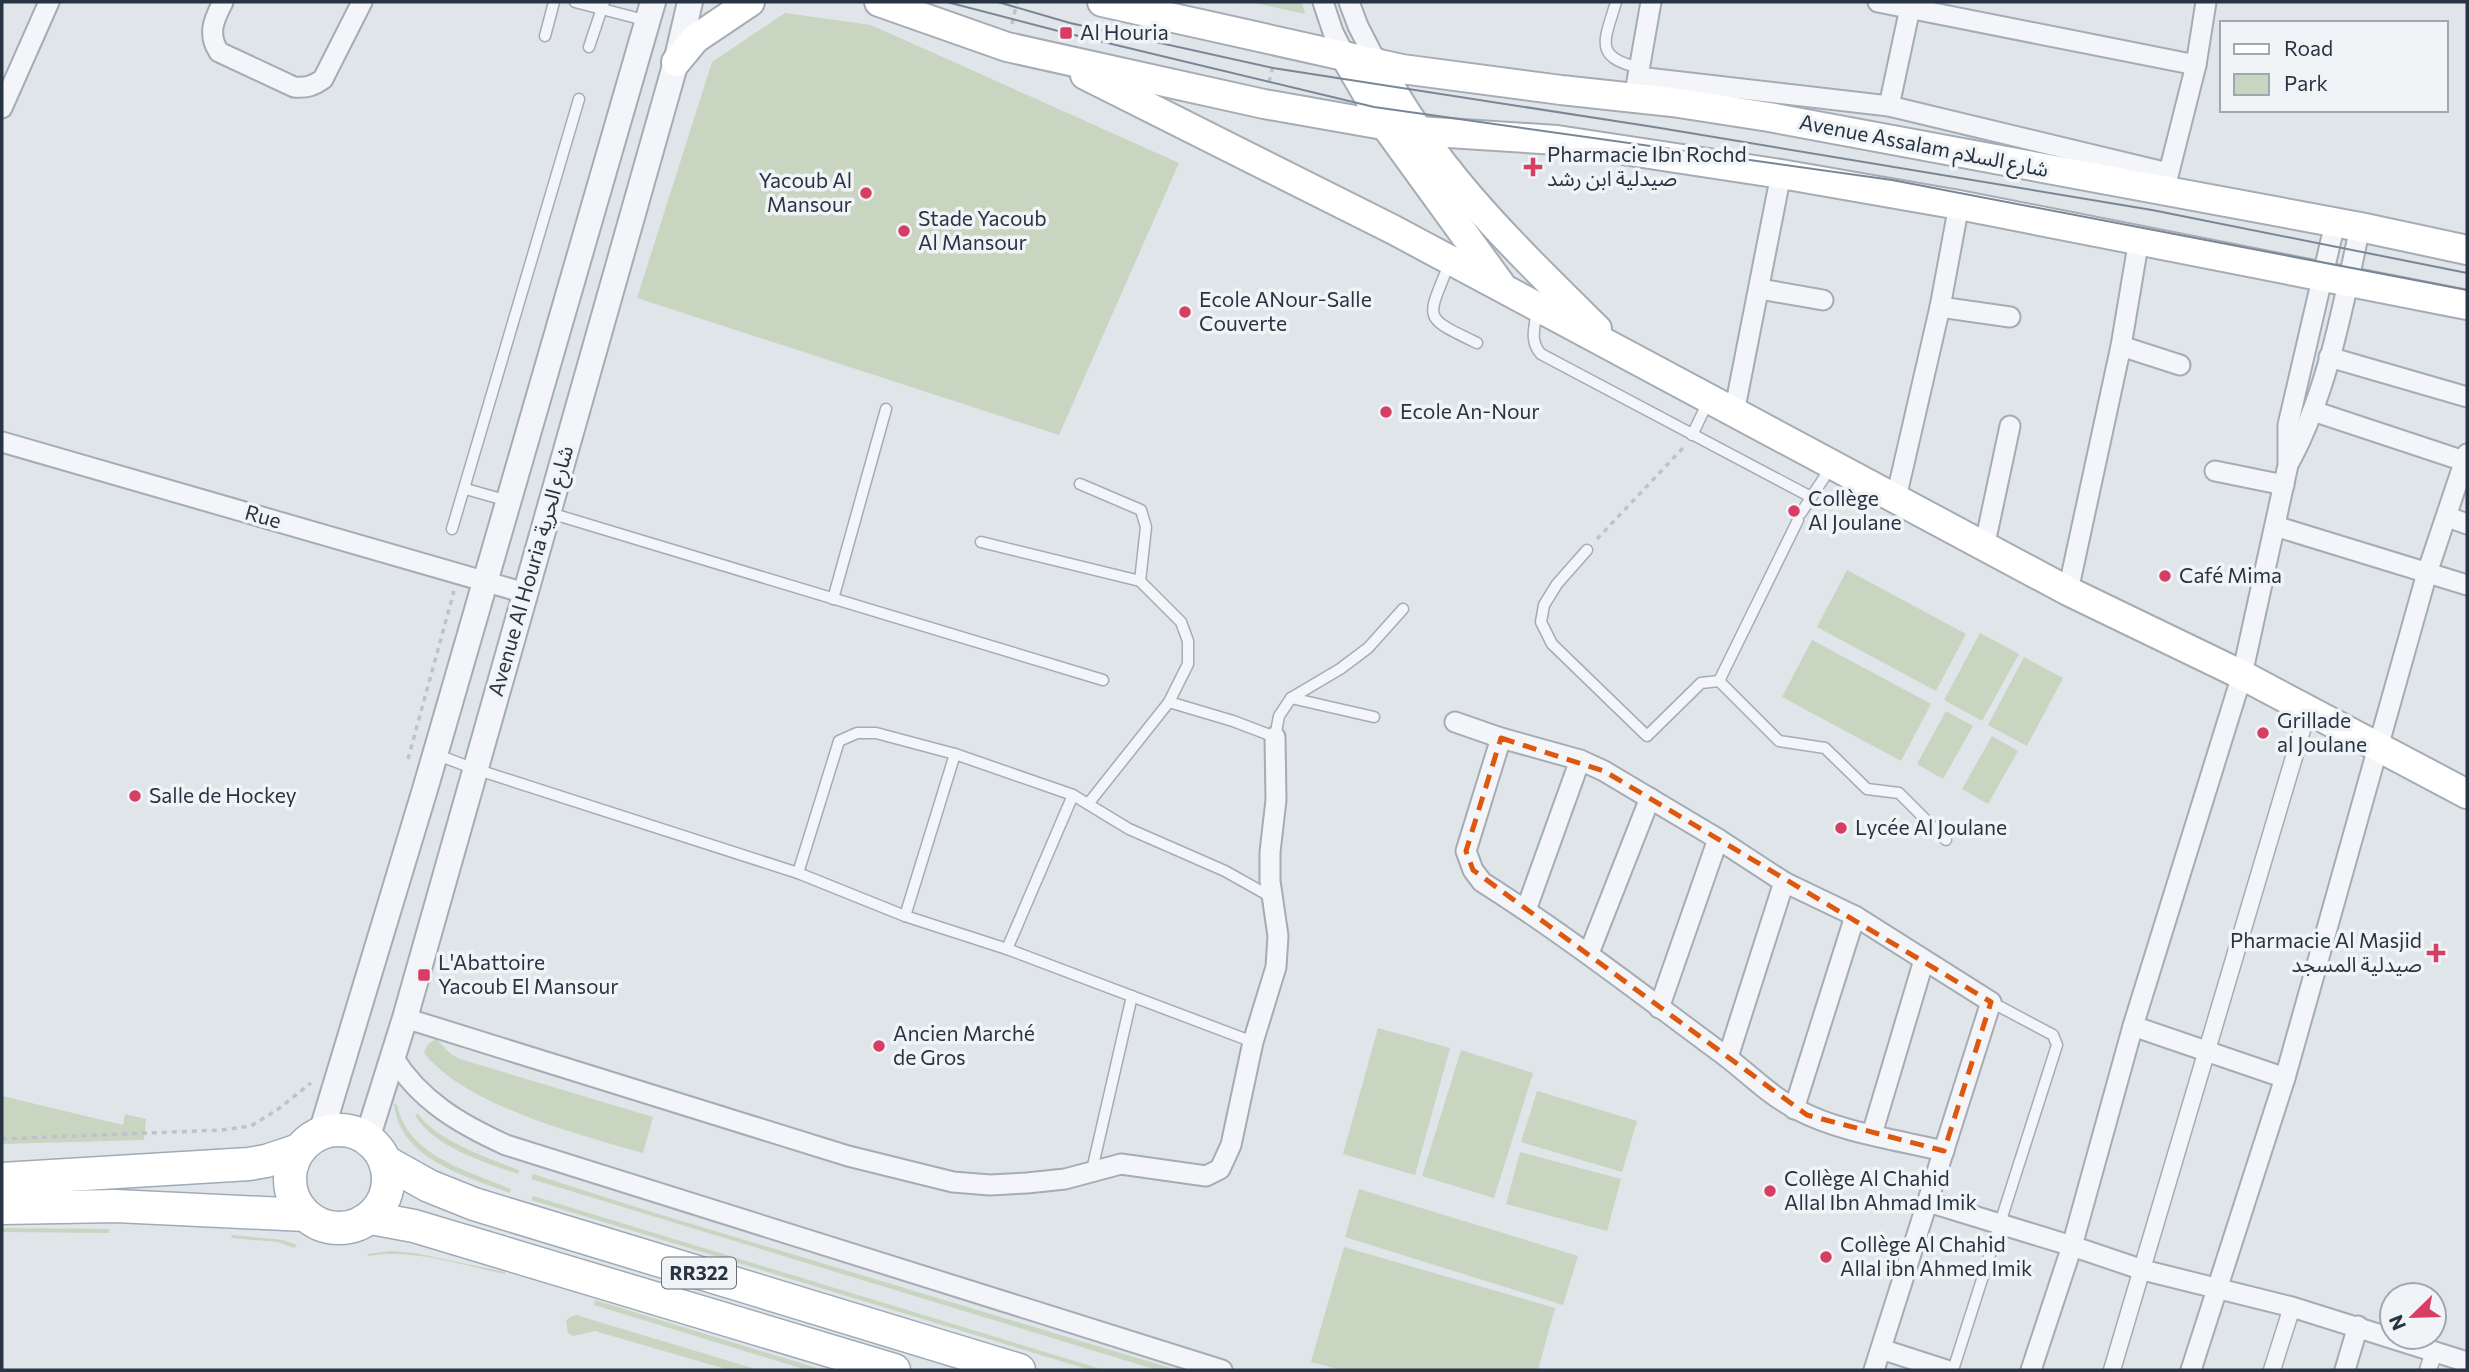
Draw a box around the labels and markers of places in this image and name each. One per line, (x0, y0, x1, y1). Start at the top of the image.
place label: Al Houria (1080, 19, 1169, 44)
marker: Al Houria (1058, 25, 1074, 41)
place label: Pharmacie Ibn Rochd صيدلية ابن رشد (1547, 141, 1747, 191)
marker: Pharmacie Ibn Rochd صيدلية ابن رشد (1525, 159, 1541, 175)
place label: Yacoub Al Mansour (758, 167, 852, 216)
marker: Yacoub Al Mansour (858, 185, 874, 201)
place label: Stade Yacoub Al Mansour (918, 205, 1047, 254)
marker: Stade Yacoub Al Mansour (896, 223, 912, 239)
place label: Ecole ANour-Salle Couverte (1199, 286, 1372, 335)
marker: Ecole ANour-Salle Couverte (1177, 304, 1193, 320)
place label: Ecole An-Nour (1400, 398, 1540, 423)
marker: Ecole An-Nour (1378, 404, 1394, 420)
place label: Collège Al Joulane (1808, 485, 1902, 534)
marker: Collège Al Joulane (1786, 503, 1802, 519)
place label: Café Mima (2179, 562, 2282, 587)
marker: Café Mima (2157, 568, 2173, 584)
place label: Grillade al Joulane (2277, 707, 2367, 756)
marker: Grillade al Joulane (2255, 725, 2271, 741)
place label: Salle de Hockey (149, 782, 297, 807)
marker: Salle de Hockey (127, 788, 143, 804)
place label: Lycée Al Joulane (1855, 814, 2007, 839)
marker: Lycée Al Joulane (1833, 820, 1849, 836)
place label: Pharmacie Al Masjid صيدلية المسجد (2230, 927, 2422, 976)
marker: Pharmacie Al Masjid صيدلية المسجد (2428, 945, 2444, 961)
place label: L'Abattoire Yacoub El Mansour (438, 949, 619, 998)
marker: L'Abattoire Yacoub El Mansour (416, 967, 432, 983)
place label: Ancien Marché de Gros (893, 1020, 1035, 1069)
marker: Ancien Marché de Gros (871, 1038, 887, 1054)
place label: Collège Al Chahid Allal Ibn Ahmad Imik (1784, 1165, 1977, 1214)
marker: Collège Al Chahid Allal Ibn Ahmad Imik (1762, 1183, 1778, 1199)
place label: Collège Al Chahid Allal ibn Ahmed Imik (1840, 1231, 2032, 1280)
marker: Collège Al Chahid Allal ibn Ahmed Imik (1818, 1249, 1834, 1265)

